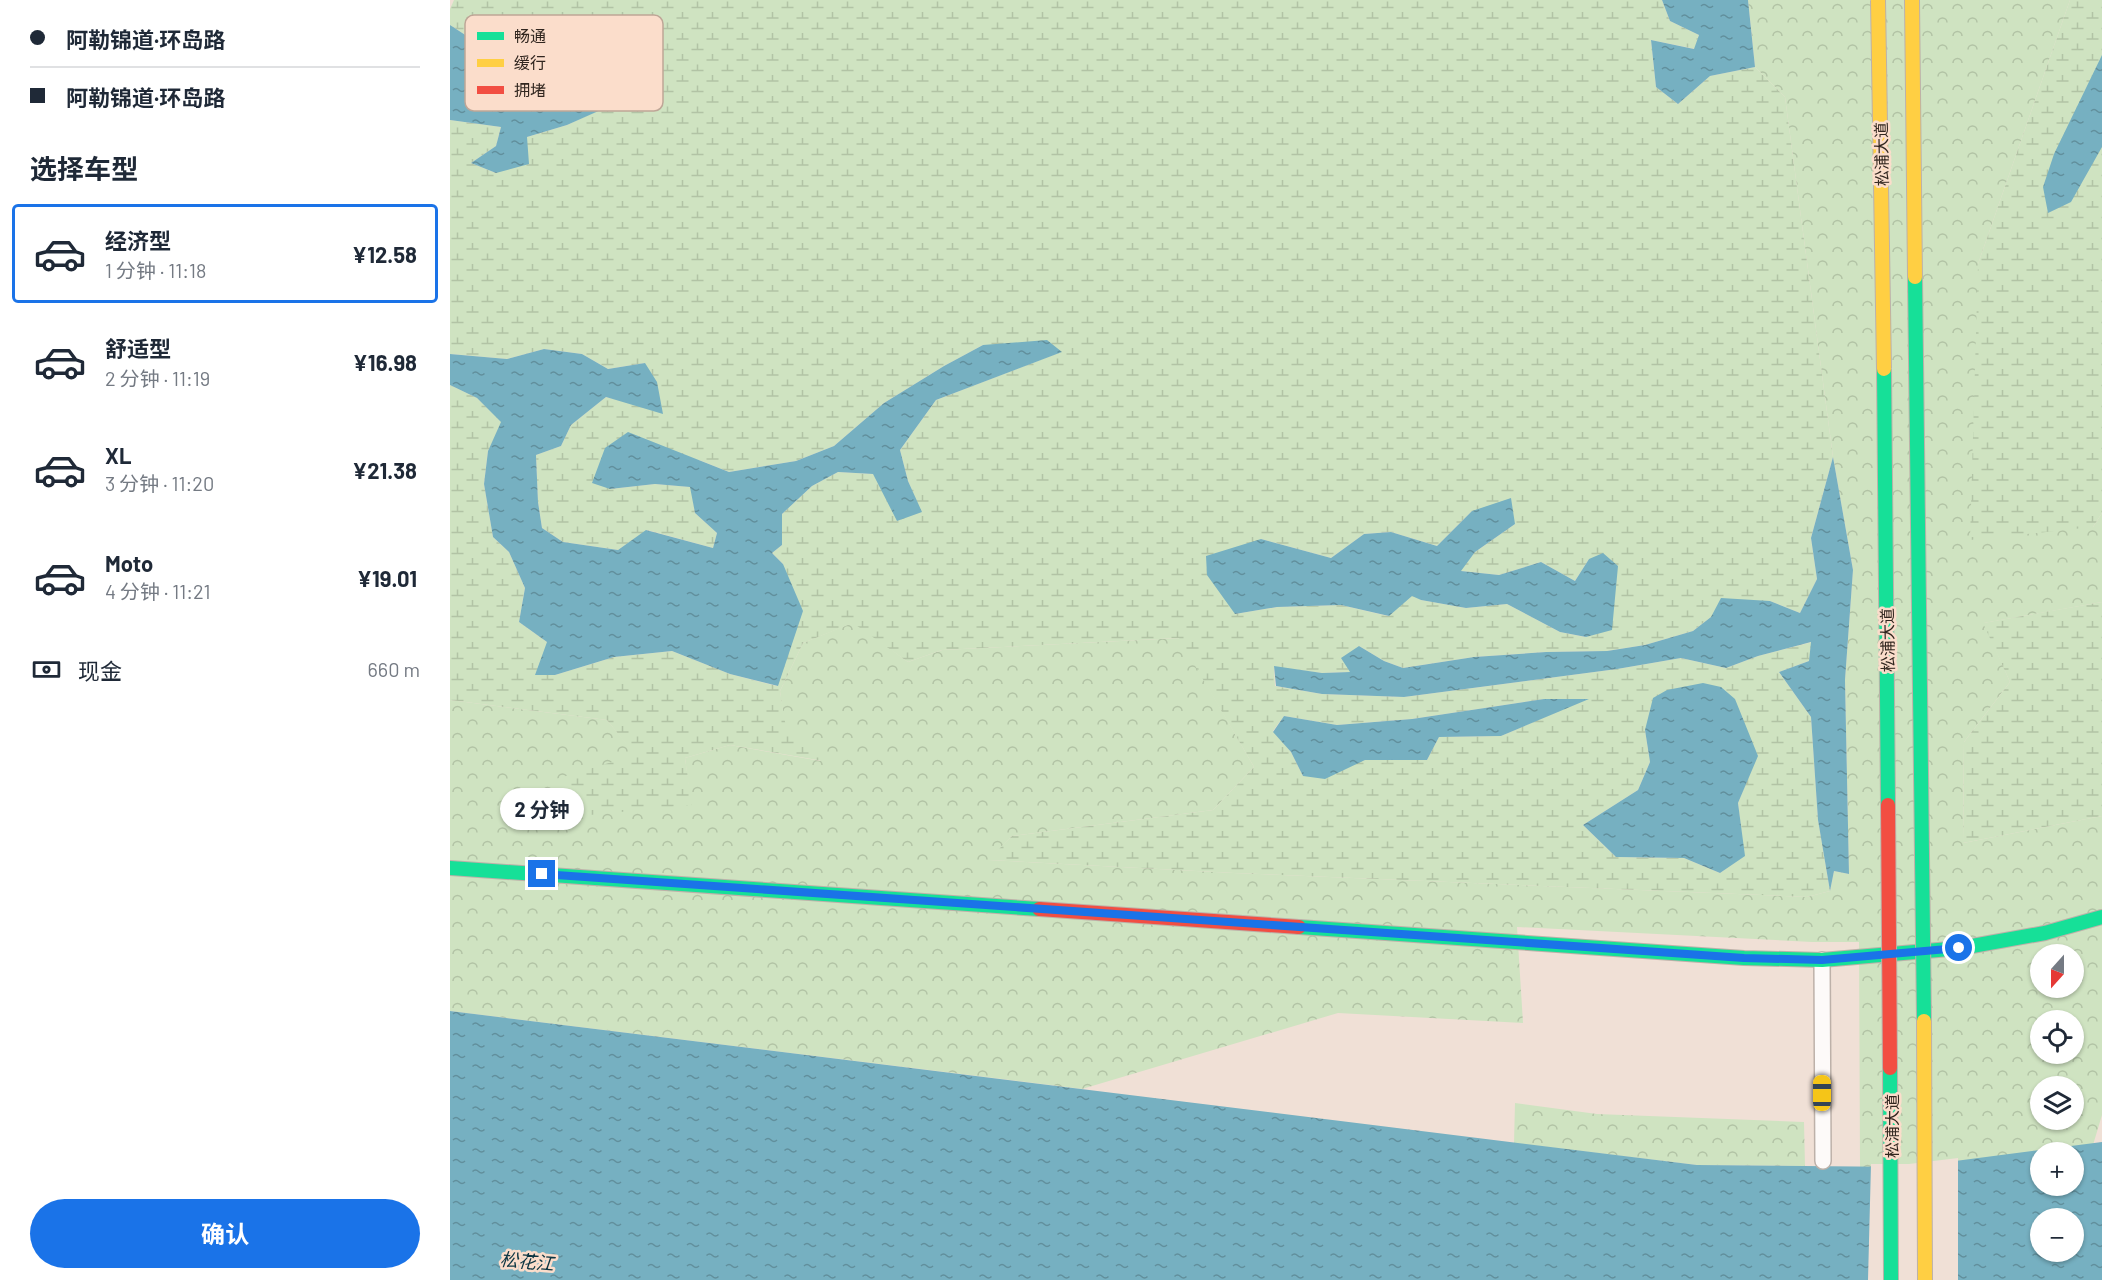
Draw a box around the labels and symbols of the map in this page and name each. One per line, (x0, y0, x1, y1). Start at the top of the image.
legend (465, 15, 663, 111)
text: 畅通 (514, 26, 546, 45)
text: 缓行 (514, 53, 546, 72)
text: 拥堵 (514, 80, 546, 99)
street label: 松浦大道 (1871, 122, 1891, 186)
street label: 松浦大道 (1877, 608, 1897, 672)
callout: 2 分钟 (500, 787, 584, 829)
route end (528, 860, 555, 887)
route start (1945, 934, 1972, 961)
north arrow (2030, 944, 2084, 998)
car (1813, 1075, 1831, 1111)
street label: 松浦大道 (1882, 1094, 1901, 1158)
water label: 松花江 (499, 1248, 557, 1274)

